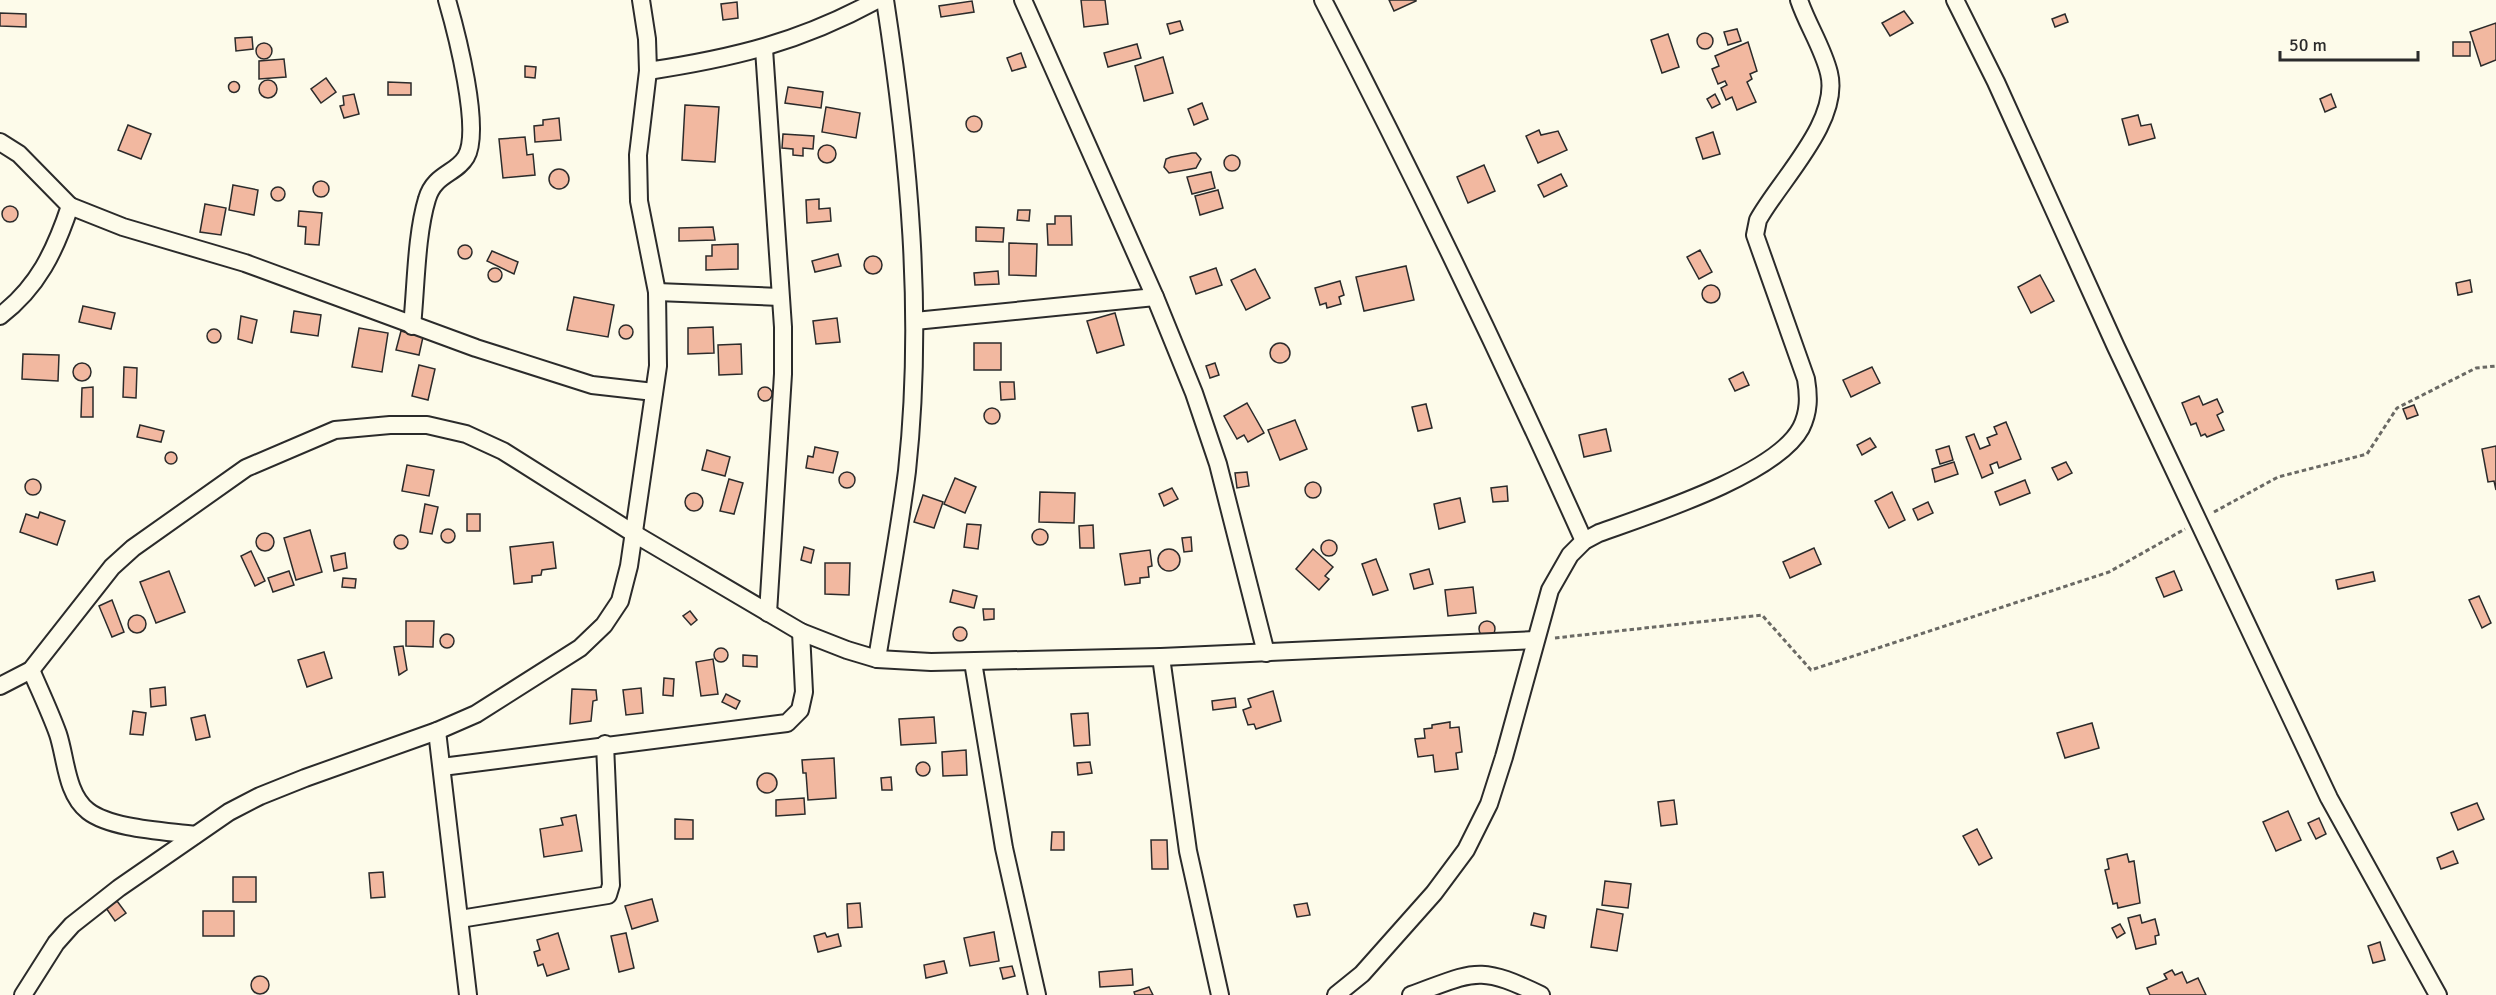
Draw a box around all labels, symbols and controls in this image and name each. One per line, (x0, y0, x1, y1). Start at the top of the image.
scale bar (2280, 24, 2418, 62)
text: 50 m (2289, 34, 2327, 56)

